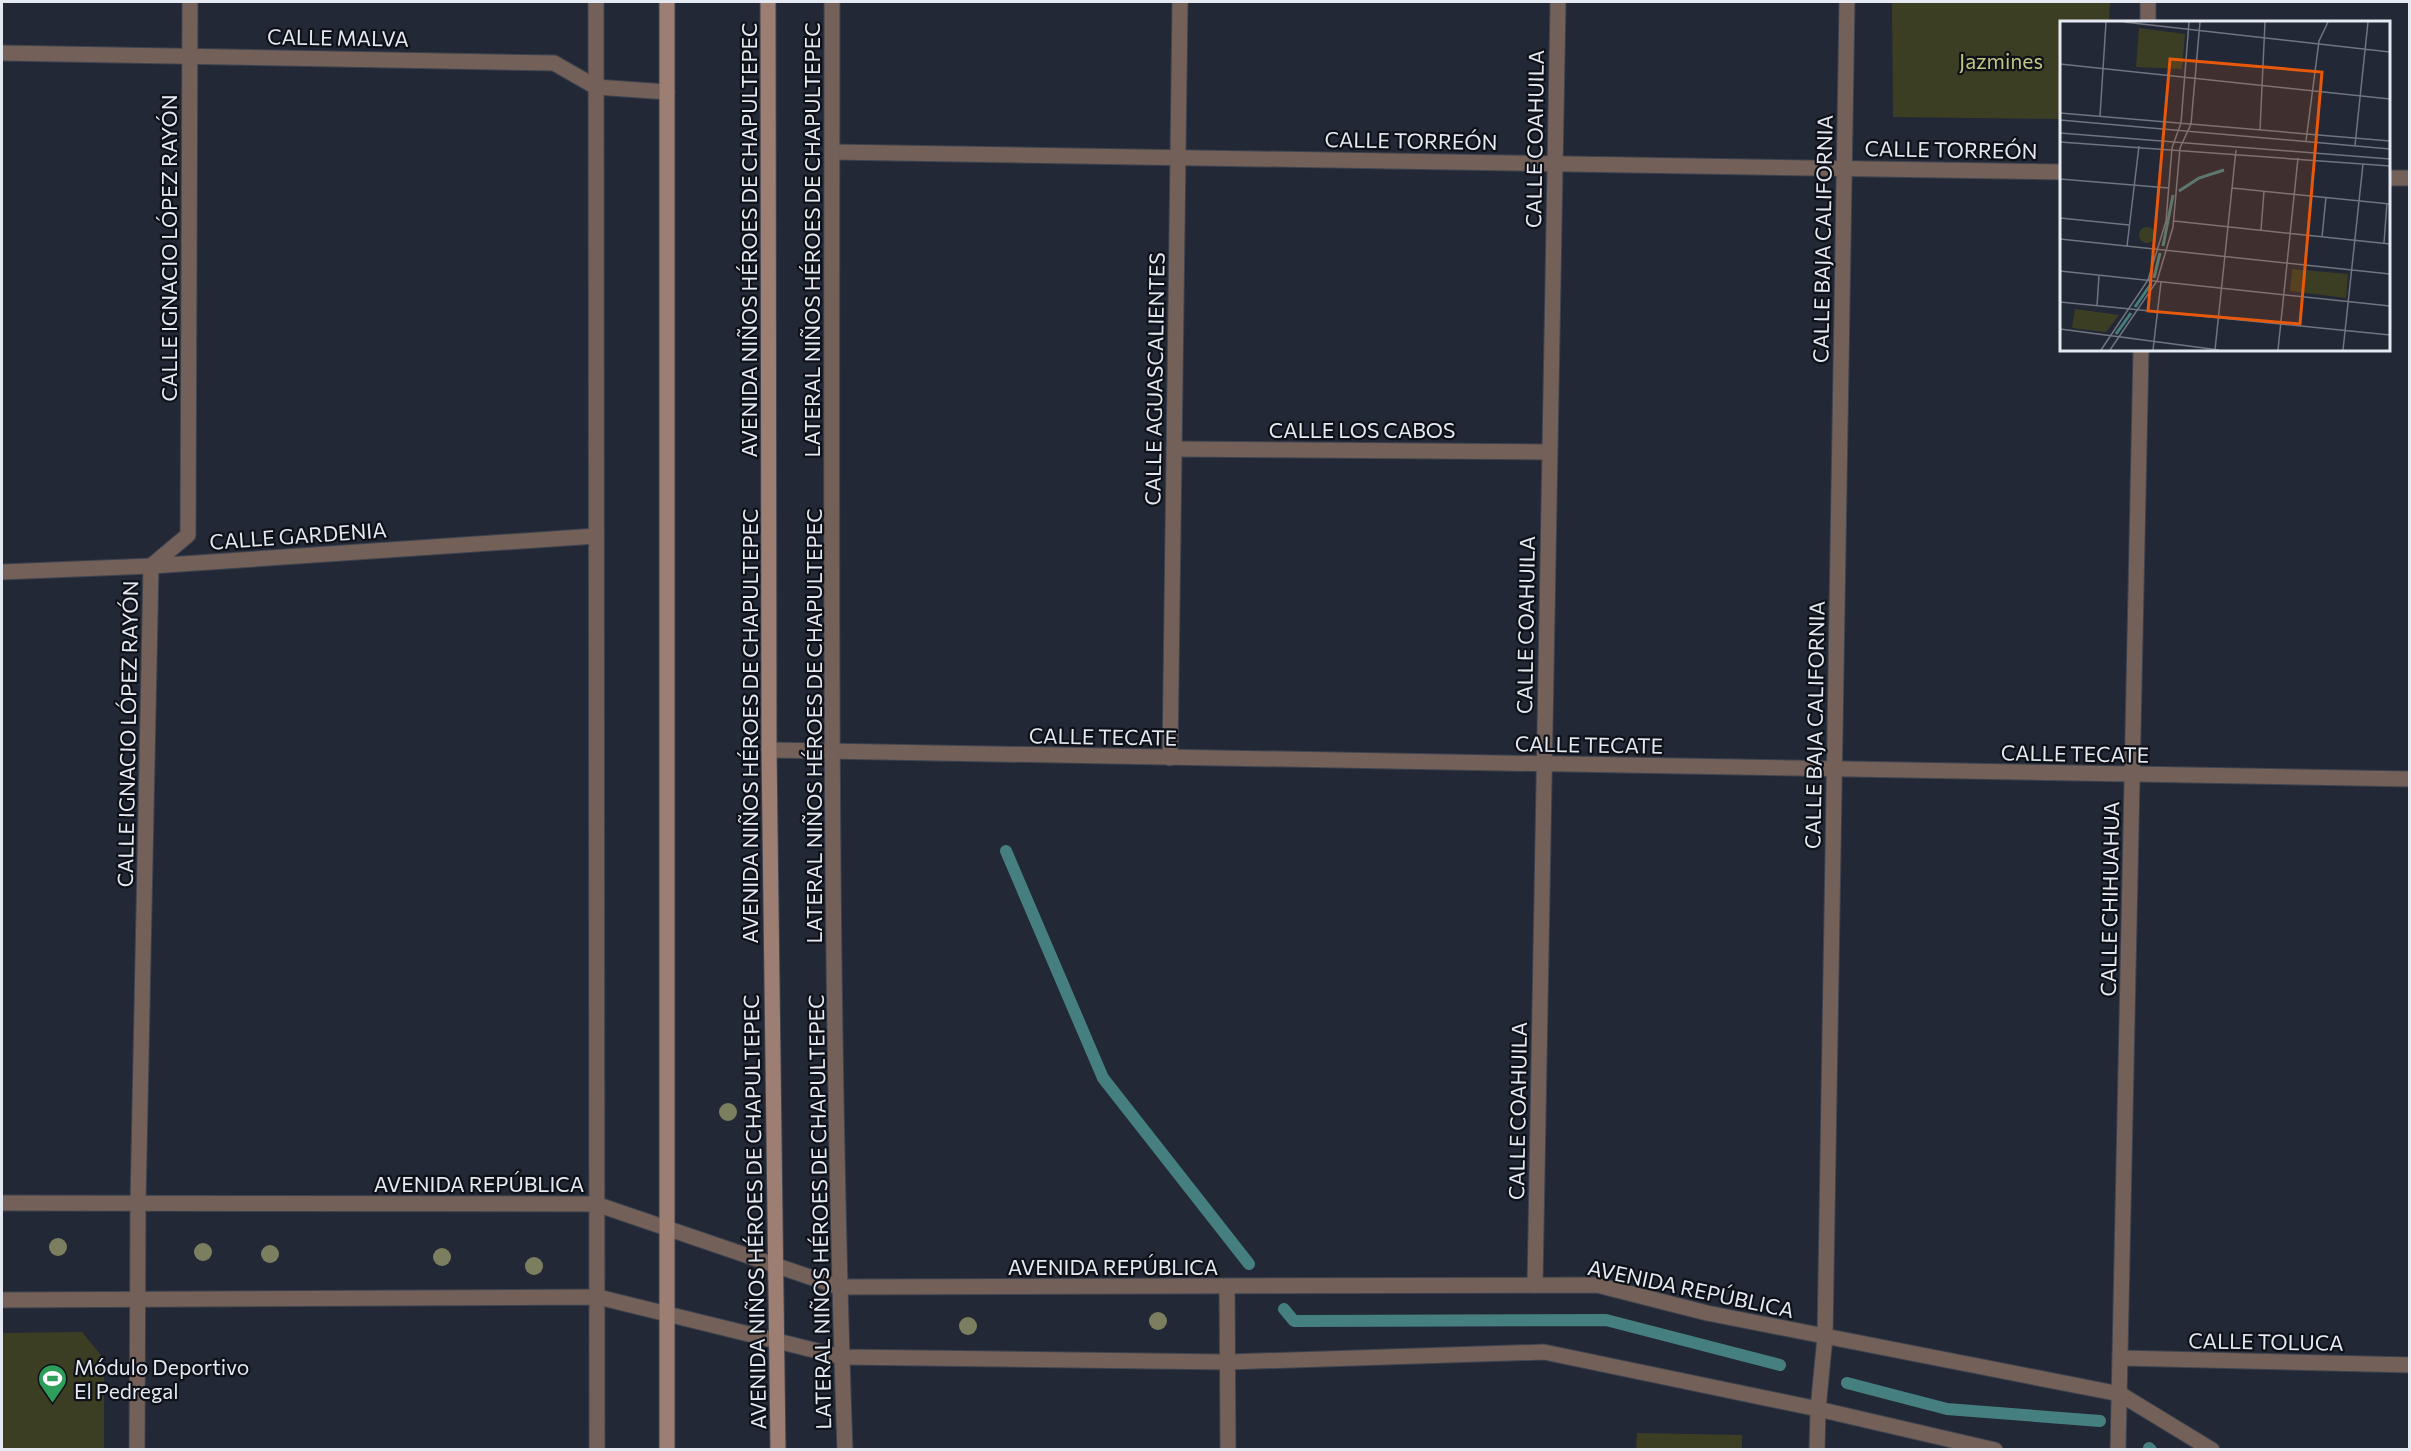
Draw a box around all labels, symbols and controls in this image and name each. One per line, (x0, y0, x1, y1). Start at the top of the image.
inset map (2060, 21, 2390, 351)
street label: LATERAL NIÑOS HÉROES DE CHAPULTEPEC (799, 22, 824, 458)
street label: CALLE MALVA (267, 23, 409, 51)
street label: AVENIDA NIÑOS HÉROES DE CHAPULTEPEC (736, 23, 761, 457)
park label: Jazmines (1959, 48, 2043, 73)
street label: CALLE COAHUILA (1520, 50, 1548, 228)
street label: CALLE IGNACIO LÓPEZ RAYÓN (156, 95, 181, 401)
street label: CALLE BAJA CALIFORNIA (1807, 115, 1837, 363)
street label: CALLE TORREÓN (1324, 126, 1498, 154)
street label: CALLE TORREÓN (1864, 135, 2038, 163)
street label: CALLE AGUASCALIENTES (1139, 252, 1169, 506)
street label: CALLE LOS CABOS (1269, 417, 1455, 442)
street label: LATERAL NIÑOS HÉROES DE CHAPULTEPEC (801, 508, 826, 944)
street label: AVENIDA NIÑOS HÉROES DE CHAPULTEPEC (737, 509, 762, 943)
street label: CALLE GARDENIA (209, 516, 387, 554)
street label: CALLE COAHUILA (1511, 536, 1539, 714)
street label: CALLE IGNACIO LÓPEZ RAYÓN (112, 580, 142, 888)
street label: CALLE BAJA CALIFORNIA (1799, 601, 1829, 849)
street label: CALLE TECATE (1029, 722, 1177, 750)
street label: CALLE TECATE (1515, 730, 1663, 758)
street label: CALLE TECATE (2001, 739, 2149, 767)
street label: CALLE CHIHUAHUA (2095, 801, 2123, 997)
street label: AVENIDA NIÑOS HÉROES DE CHAPULTEPEC (738, 994, 770, 1430)
street label: LATERAL NIÑOS HÉROES DE CHAPULTEPEC (803, 994, 835, 1430)
street label: CALLE COAHUILA (1503, 1022, 1531, 1200)
street label: AVENIDA REPÚBLICA (374, 1171, 584, 1196)
street label: AVENIDA REPÚBLICA (1008, 1254, 1218, 1279)
street label: AVENIDA REPÚBLICA (1586, 1254, 1796, 1322)
street label: CALLE TOLUCA (2188, 1327, 2344, 1355)
place label: Módulo Deportivo El Pedregal (74, 1354, 249, 1403)
sports icon: Módulo Deportivo El Pedregal (37, 1362, 69, 1404)

